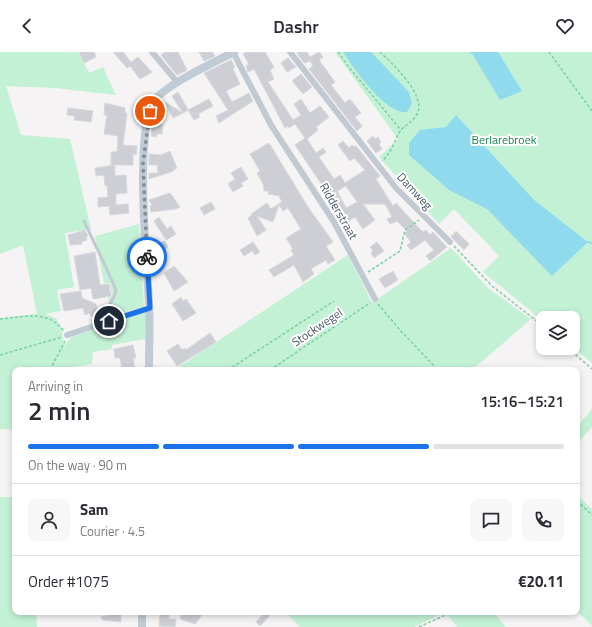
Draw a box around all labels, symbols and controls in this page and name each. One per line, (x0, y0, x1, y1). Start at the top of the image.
text: Dashr (273, 13, 319, 40)
icon: back (16, 15, 38, 37)
icon: heart (554, 15, 576, 37)
pin (133, 94, 167, 128)
icon: bag (139, 100, 161, 122)
park label: Berlarebroek (472, 130, 537, 149)
street label: Damweg (393, 168, 437, 214)
street label: Ridderstraat (315, 179, 363, 244)
courier (127, 237, 167, 277)
icon: bike (136, 246, 158, 268)
street label: Stockwegel (288, 303, 346, 351)
pin (92, 304, 126, 338)
icon: home (98, 310, 120, 332)
map controls (536, 311, 580, 355)
button: layers (536, 311, 580, 355)
text: Arriving in (28, 376, 83, 396)
text: 15:16–15:21 (480, 390, 564, 413)
text: 2 min (28, 391, 91, 430)
text: On the way · 90 m (28, 455, 127, 475)
text: Sam (80, 498, 108, 521)
button: person (28, 499, 70, 541)
button: chat (470, 499, 512, 541)
button: phone (522, 499, 564, 541)
text: Courier · 4.5 (80, 521, 145, 541)
text: Order #1075 (28, 570, 109, 593)
text: €20.11 (518, 570, 564, 593)

